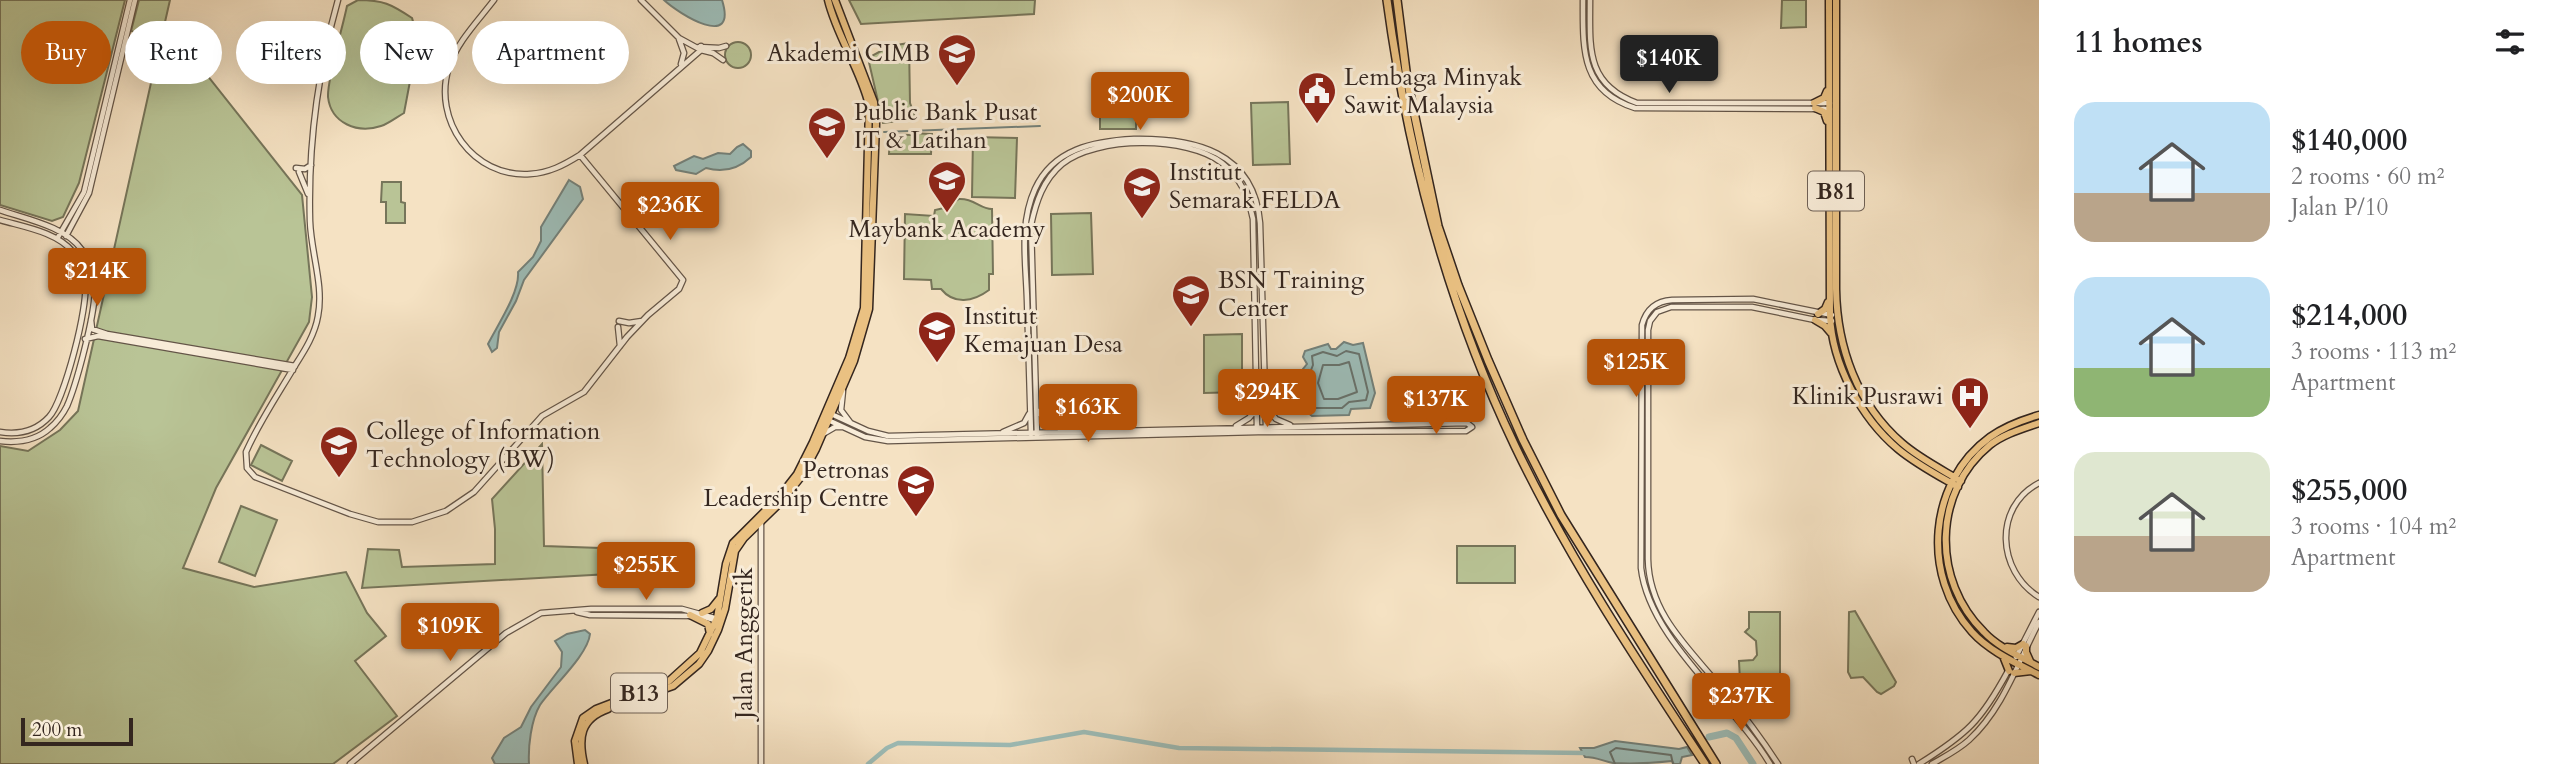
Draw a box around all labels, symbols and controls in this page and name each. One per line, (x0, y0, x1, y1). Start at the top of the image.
chip: Buy (21, 21, 111, 84)
chip: Rent (125, 21, 222, 84)
chip: Filters (236, 21, 346, 84)
chip: New (360, 21, 458, 84)
chip: Apartment (472, 21, 629, 84)
text: 11 homes (2074, 22, 2203, 63)
icon: filters (2491, 23, 2529, 61)
school or university icon: Akademi CIMB (936, 32, 978, 87)
pin: $140K (1620, 36, 1718, 95)
place label: Akademi CIMB (767, 37, 930, 70)
text: $140K (1636, 42, 1702, 73)
place label: Lembaga Minyak Sawit Malaysia (1344, 61, 1522, 122)
public building icon: Lembaga Minyak Sawit Malaysia (1296, 70, 1338, 125)
pin: $200K (1091, 72, 1189, 132)
text: $200K (1107, 79, 1173, 110)
place label: Public Bank Pusat IT & Latihan (854, 96, 1038, 157)
school or university icon: Public Bank Pusat IT & Latihan (806, 105, 848, 160)
text: $140,000 (2291, 120, 2407, 161)
icon: home (2130, 130, 2214, 214)
place label: Institut Semarak FELDA (1169, 156, 1342, 217)
school or university icon: Maybank Academy (926, 159, 968, 214)
text: 2 rooms · 60 m² (2291, 161, 2444, 192)
school or university icon: Institut Semarak FELDA (1121, 165, 1163, 220)
road number: B81 (1808, 172, 1864, 210)
pin: $236K (621, 182, 719, 242)
text: $236K (637, 189, 703, 220)
text: Jalan P/10 (2291, 192, 2388, 223)
place label: Maybank Academy (849, 213, 1046, 246)
pin: $214K (48, 248, 146, 308)
text: $214K (64, 255, 130, 286)
place label: BSN Training Center (1218, 264, 1365, 325)
school or university icon: BSN Training Center (1170, 273, 1212, 328)
text: $214,000 (2291, 295, 2407, 336)
place label: Institut Kemajuan Desa (964, 300, 1123, 361)
icon: home (2130, 305, 2214, 389)
school or university icon: Institut Kemajuan Desa (916, 309, 958, 364)
text: 3 rooms · 113 m² (2291, 336, 2456, 367)
pin: $125K (1587, 340, 1685, 399)
text: $125K (1603, 346, 1669, 377)
text: Apartment (2291, 367, 2395, 398)
pin: $294K (1218, 370, 1316, 429)
hospital icon: Klinik Pusrawi (1949, 375, 1991, 430)
text: $294K (1234, 376, 1300, 407)
pin: $137K (1387, 376, 1485, 436)
place label: Klinik Pusrawi (1792, 380, 1943, 413)
text: $137K (1403, 383, 1469, 414)
pin: $163K (1039, 384, 1137, 444)
text: $163K (1055, 391, 1121, 422)
place label: College of Information Technology (BW) (366, 415, 601, 476)
school or university icon: College of Information Technology (BW) (318, 424, 360, 479)
place label: Petronas Leadership Centre (703, 454, 889, 515)
school or university icon: Petronas Leadership Centre (895, 463, 937, 518)
text: $255,000 (2291, 470, 2407, 511)
icon: home (2130, 480, 2214, 564)
text: 3 rooms · 104 m² (2291, 511, 2456, 542)
pin: $255K (597, 542, 695, 602)
text: Apartment (2291, 542, 2395, 573)
text: $255K (613, 549, 679, 580)
street label: Jalan Anggerik (728, 567, 761, 722)
pin: $109K (401, 604, 499, 663)
text: $109K (417, 610, 483, 641)
road number: B13 (611, 674, 667, 712)
pin: $237K (1692, 674, 1790, 733)
text: $237K (1708, 680, 1774, 711)
scale bar (21, 715, 133, 747)
text: 200 m (32, 717, 82, 743)

